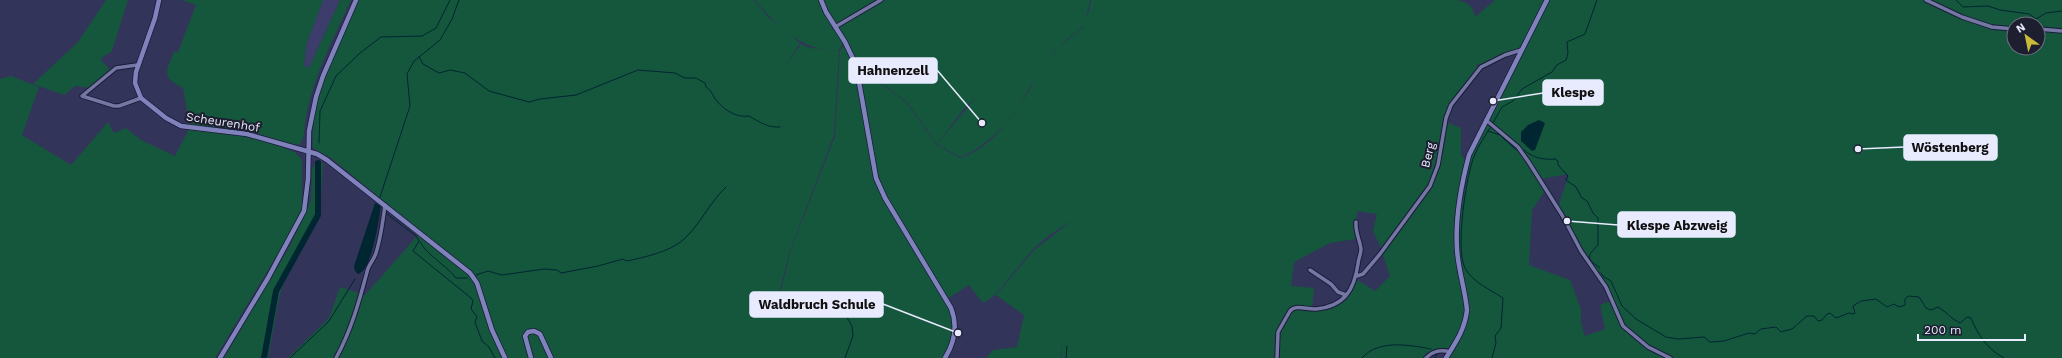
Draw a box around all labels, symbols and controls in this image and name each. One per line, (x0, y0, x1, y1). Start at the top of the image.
north arrow (2006, 16, 2046, 56)
text: N (2014, 20, 2028, 36)
callout: Hahnenzell (849, 58, 937, 83)
text: Hahnenzell (857, 63, 930, 78)
callout: Klespe (1543, 80, 1603, 105)
text: Klespe (1551, 85, 1595, 100)
street label: Scheurenhof (185, 109, 261, 135)
callout: Wöstenberg (1904, 135, 1997, 160)
street label: Berg (1418, 140, 1438, 169)
text: Wöstenberg (1912, 140, 1989, 155)
callout: Klespe Abzweig (1618, 212, 1735, 237)
text: Klespe Abzweig (1627, 218, 1728, 233)
callout: Waldbruch Schule (750, 292, 883, 317)
text: Waldbruch Schule (759, 297, 876, 312)
scale bar (1918, 316, 2025, 342)
text: 200 m (1924, 323, 1961, 337)

